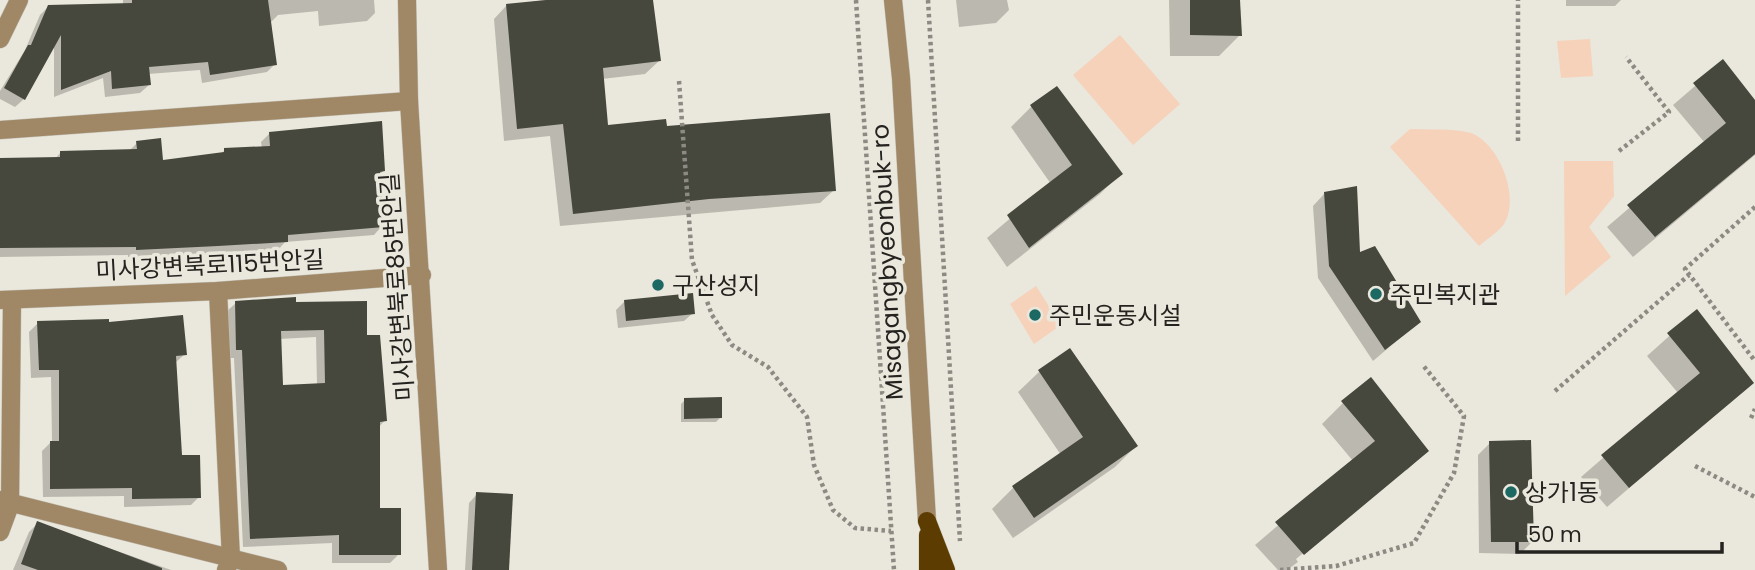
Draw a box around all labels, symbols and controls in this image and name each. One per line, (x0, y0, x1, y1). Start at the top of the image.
street label: Misagangbyeonbuk-ro (863, 123, 911, 401)
street label: 미사강변북로85번안길 (373, 172, 421, 402)
street label: 미사강변북로115번안길 (95, 243, 325, 287)
place label: 구산성지 (672, 269, 760, 302)
marker: 구산성지 (650, 277, 666, 293)
place label: 주민복지관 (1390, 278, 1500, 311)
marker: 주민복지관 (1368, 286, 1384, 302)
place label: 주민운동시설 (1049, 299, 1181, 332)
marker: 주민운동시설 (1027, 307, 1043, 323)
place label: 상가1동 (1525, 476, 1599, 509)
marker: 상가1동 (1503, 484, 1519, 500)
scale bar (1517, 510, 1722, 554)
text: 50 m (1528, 520, 1582, 549)

